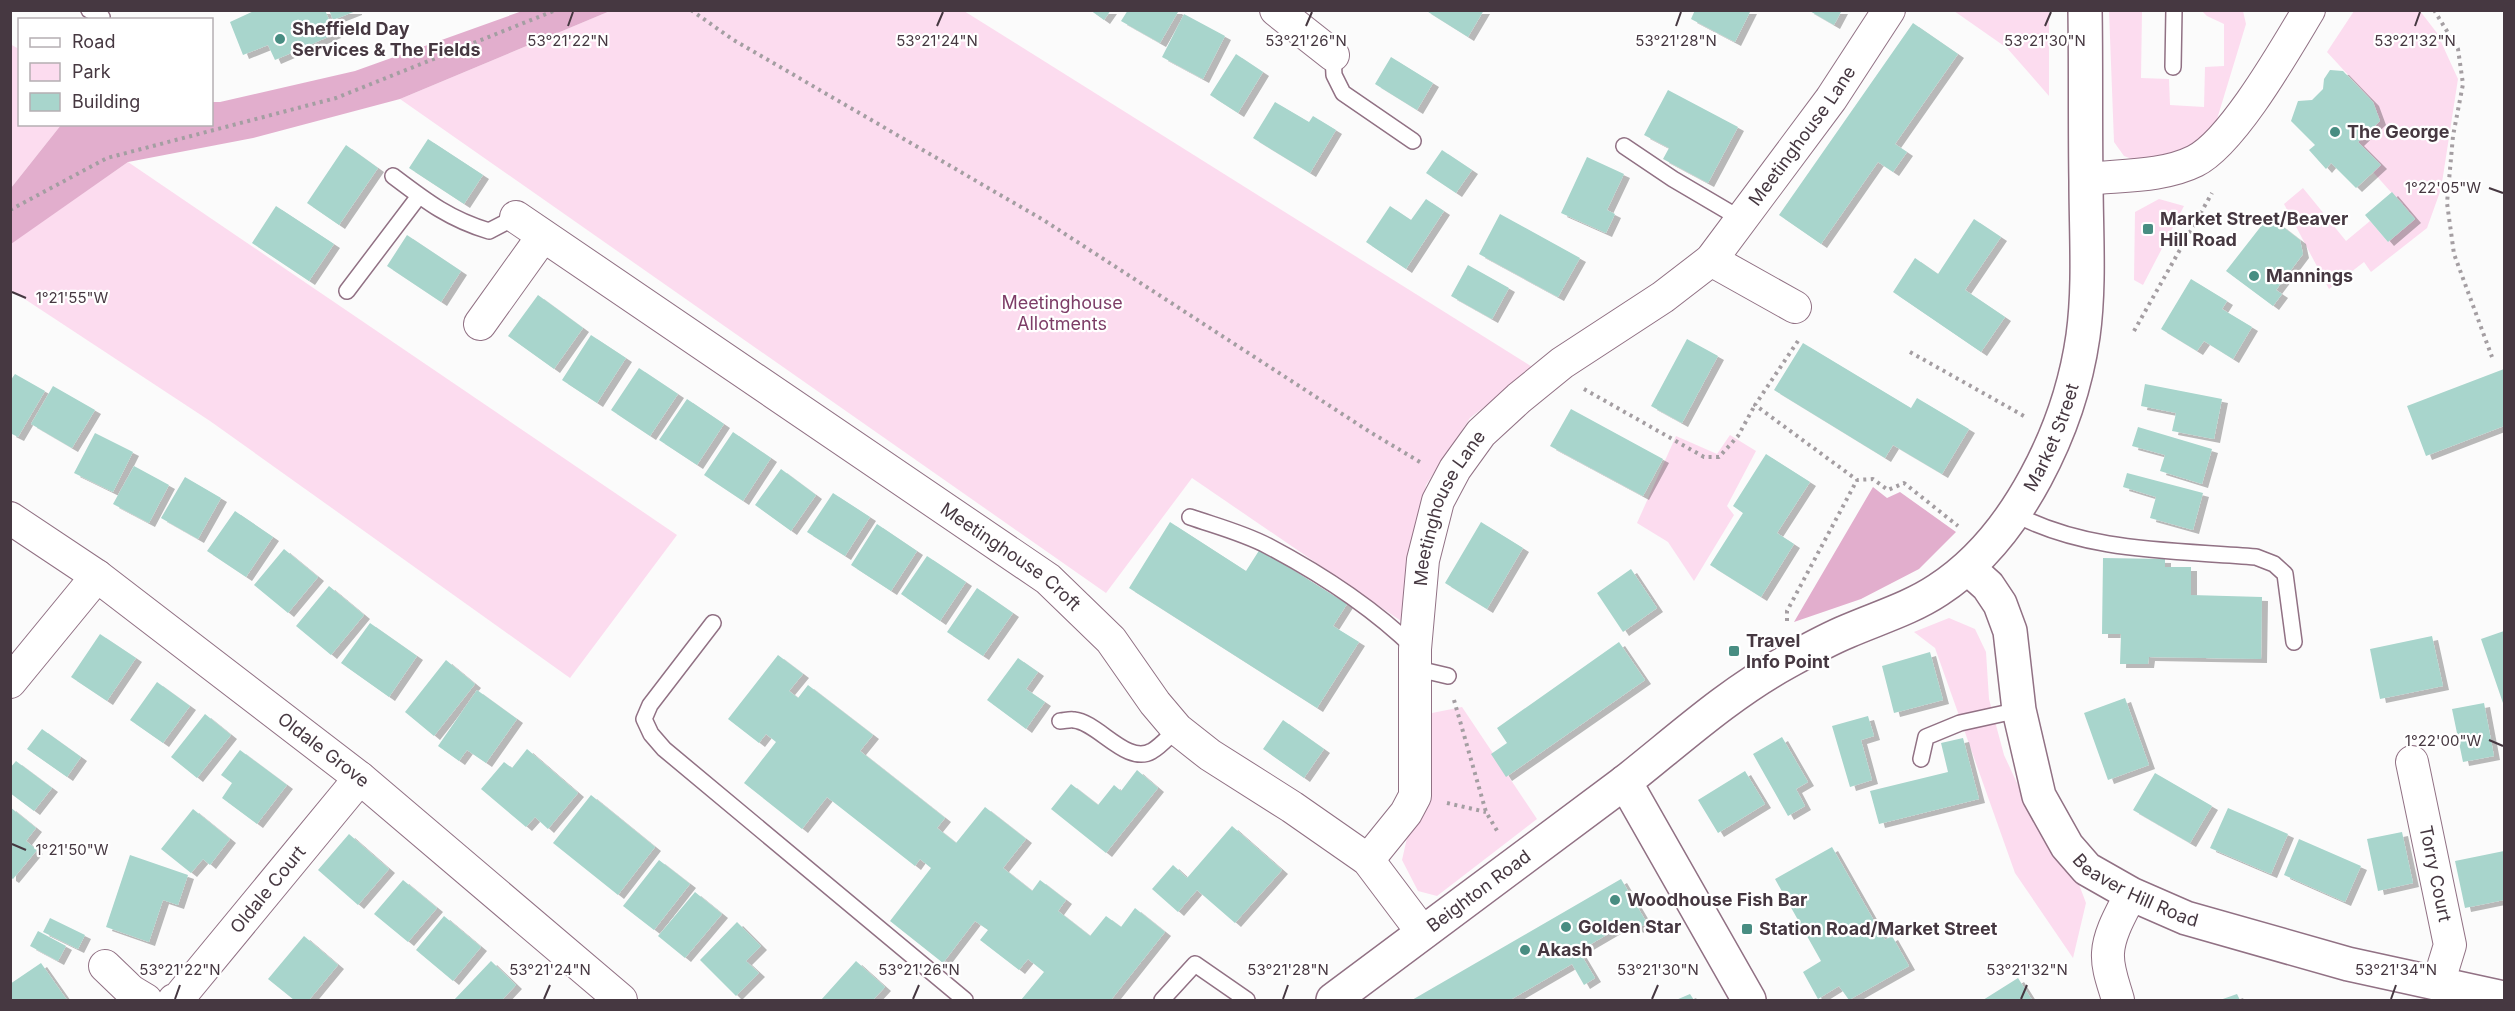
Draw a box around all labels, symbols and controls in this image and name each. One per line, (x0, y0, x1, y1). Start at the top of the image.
legend (18, 18, 213, 126)
place label: Sheffield Day Services & The Fields (292, 18, 480, 60)
text: Road (72, 31, 115, 52)
text: 53°21'22"N (527, 31, 609, 50)
text: 53°21'24"N (896, 31, 978, 50)
text: 53°21'26"N (1265, 31, 1347, 50)
text: 53°21'28"N (1635, 31, 1717, 50)
text: 53°21'30"N (2004, 31, 2086, 50)
text: 53°21'32"N (2374, 31, 2456, 50)
marker: Sheffield Day Services & The Fields (273, 32, 287, 46)
text: Park (72, 61, 111, 82)
street label: Meetinghouse Lane (1744, 62, 1860, 210)
text: Building (72, 91, 140, 112)
place label: The George (2347, 121, 2450, 142)
marker: The George (2328, 125, 2342, 139)
text: 1°22'05"W (2405, 178, 2481, 197)
place label: Market Street/Beaver Hill Road (2160, 208, 2348, 250)
marker: Market Street/Beaver Hill Road (2141, 222, 2155, 236)
place label: Mannings (2266, 265, 2353, 286)
marker: Mannings (2247, 269, 2261, 283)
text: 1°21'55"W (36, 288, 109, 307)
park label: Meetinghouse Allotments (1001, 292, 1123, 334)
street label: Market Street (2019, 381, 2083, 495)
street label: Meetinghouse Lane (1410, 426, 1489, 587)
street label: Meetinghouse Croft (937, 498, 1085, 615)
place label: Travel Info Point (1746, 630, 1830, 672)
marker: Travel Info Point (1727, 644, 1741, 658)
street label: Oldale Grove (274, 708, 374, 791)
text: 1°22'00"W (2405, 731, 2481, 750)
street label: Torry Court (2415, 823, 2456, 924)
text: 1°21'50"W (35, 840, 109, 859)
street label: Oldale Court (226, 841, 310, 937)
street label: Beighton Road (1423, 845, 1535, 936)
street label: Beaver Hill Road (2069, 849, 2201, 931)
place label: Woodhouse Fish Bar (1627, 889, 1807, 910)
marker: Woodhouse Fish Bar (1608, 893, 1622, 907)
place label: Golden Star (1578, 916, 1681, 937)
place label: Station Road/Market Street (1759, 918, 1998, 939)
marker: Golden Star (1559, 920, 1573, 934)
marker: Station Road/Market Street (1740, 922, 1754, 936)
place label: Akash (1537, 939, 1593, 960)
marker: Akash (1518, 943, 1532, 957)
text: 53°21'22"N (139, 960, 221, 979)
text: 53°21'24"N (509, 960, 591, 979)
text: 53°21'26"N (878, 960, 960, 979)
text: 53°21'28"N (1247, 960, 1329, 979)
text: 53°21'30"N (1617, 960, 1699, 979)
text: 53°21'32"N (1986, 960, 2068, 979)
text: 53°21'34"N (2355, 960, 2437, 979)

